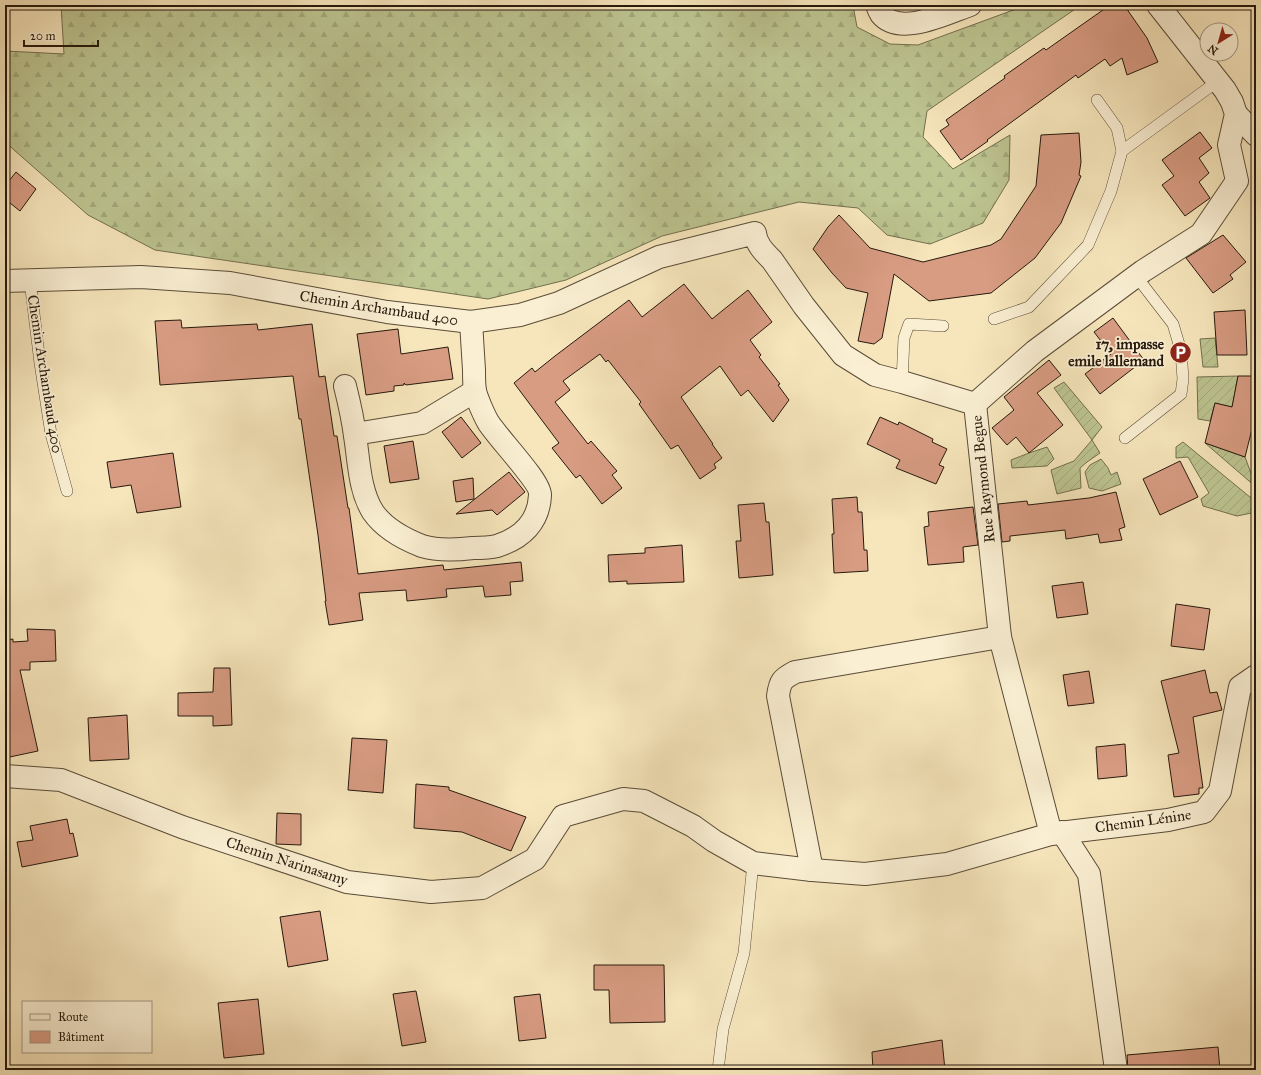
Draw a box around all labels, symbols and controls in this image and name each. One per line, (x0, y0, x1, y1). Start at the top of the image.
scale bar (24, 22, 98, 48)
north arrow (1199, 22, 1239, 62)
text: 20 m (30, 29, 56, 43)
text: N (1205, 41, 1221, 58)
street label: Chemin Archambaud 400 (298, 287, 460, 329)
street label: Chemin Archambaud 400 (24, 293, 66, 455)
place label: 17, impasse emile lallemand (1068, 335, 1165, 370)
parking icon: 17, impasse emile lallemand (1167, 340, 1193, 366)
street label: Rue Raymond Begue (967, 414, 999, 544)
street label: Chemin Lénine (1094, 805, 1192, 837)
street label: Chemin Narinasamy (224, 833, 351, 889)
legend (22, 1001, 152, 1053)
text: Route (58, 1010, 88, 1024)
text: Bâtiment (58, 1030, 105, 1044)

